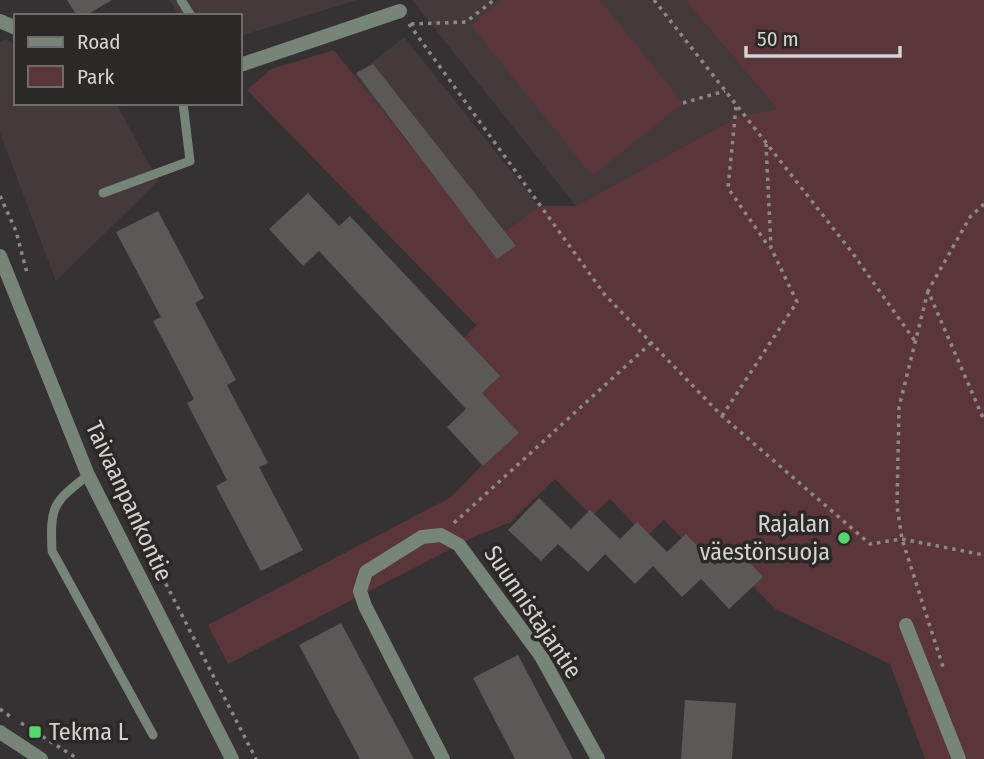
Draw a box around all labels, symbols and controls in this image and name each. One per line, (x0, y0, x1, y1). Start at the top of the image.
legend (14, 14, 242, 105)
scale bar (746, 14, 900, 58)
text: 50 m (757, 26, 799, 52)
text: Road (77, 29, 121, 55)
text: Park (77, 64, 115, 90)
street label: Taivaanpankontie (80, 417, 178, 585)
place label: Rajalan väestönsuoja (700, 510, 830, 566)
marker: Rajalan väestönsuoja (836, 530, 852, 546)
street label: Suunnistajantie (478, 540, 588, 684)
place label: Tekma L (49, 718, 129, 746)
marker: Tekma L (27, 724, 43, 740)

